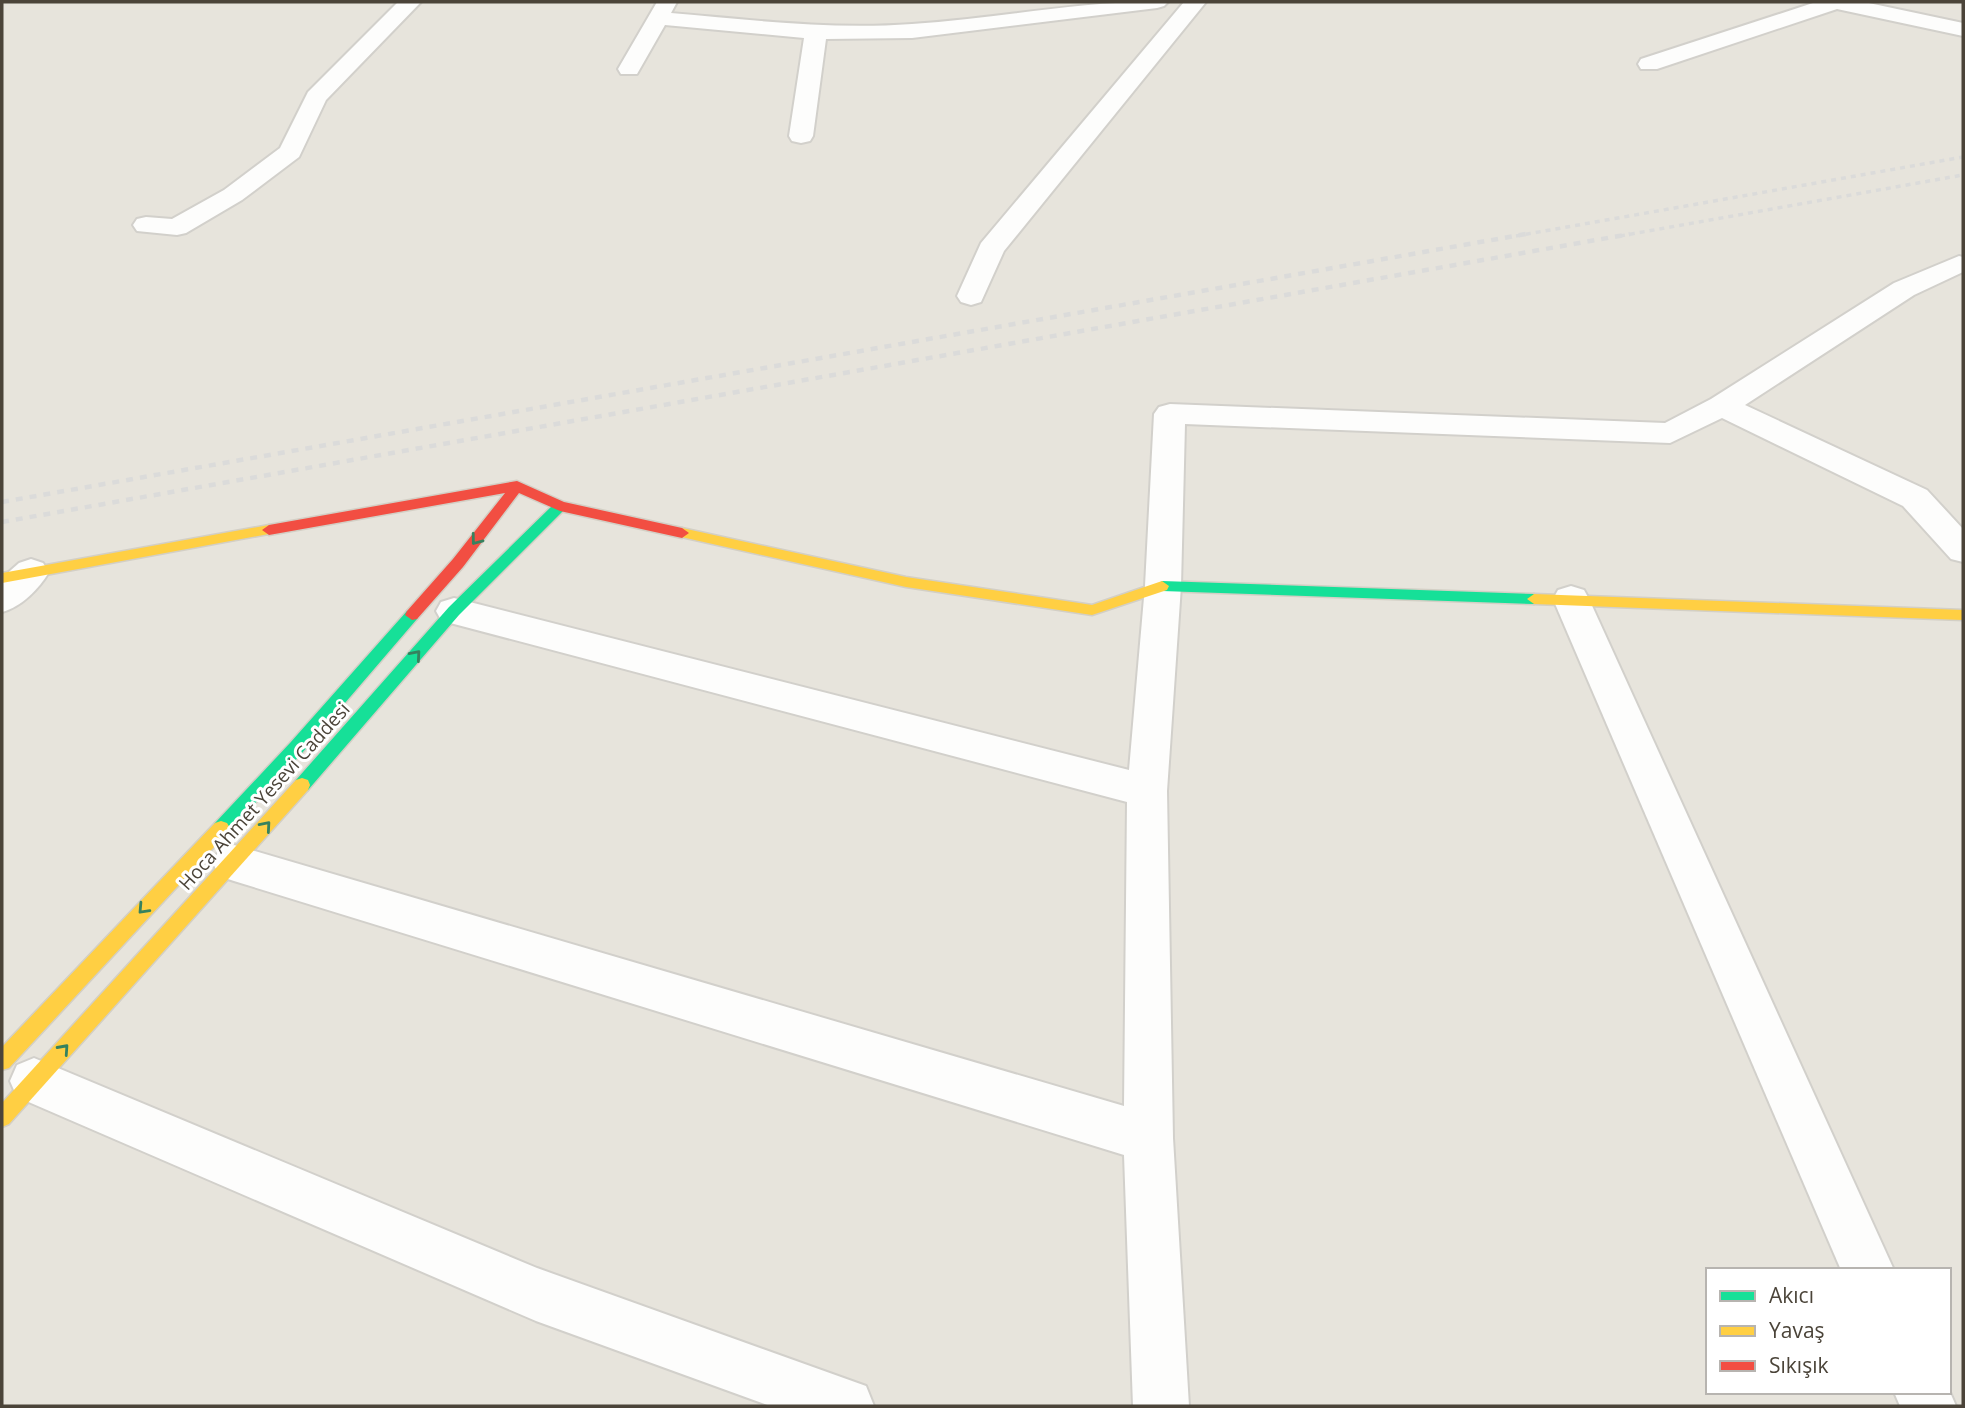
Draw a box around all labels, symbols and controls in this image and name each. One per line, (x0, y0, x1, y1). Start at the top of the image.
one-way arrow (471, 532, 484, 545)
one-way arrow (408, 650, 420, 663)
street label: Hoca Ahmet Yesevi Caddesi (173, 697, 355, 895)
one-way arrow (258, 821, 270, 834)
one-way arrow (139, 901, 152, 914)
one-way arrow (56, 1044, 68, 1057)
legend (1706, 1268, 1951, 1394)
text: Akıcı (1769, 1281, 1814, 1309)
text: Yavaş (1769, 1316, 1825, 1344)
text: Sıkışık (1769, 1351, 1829, 1379)

